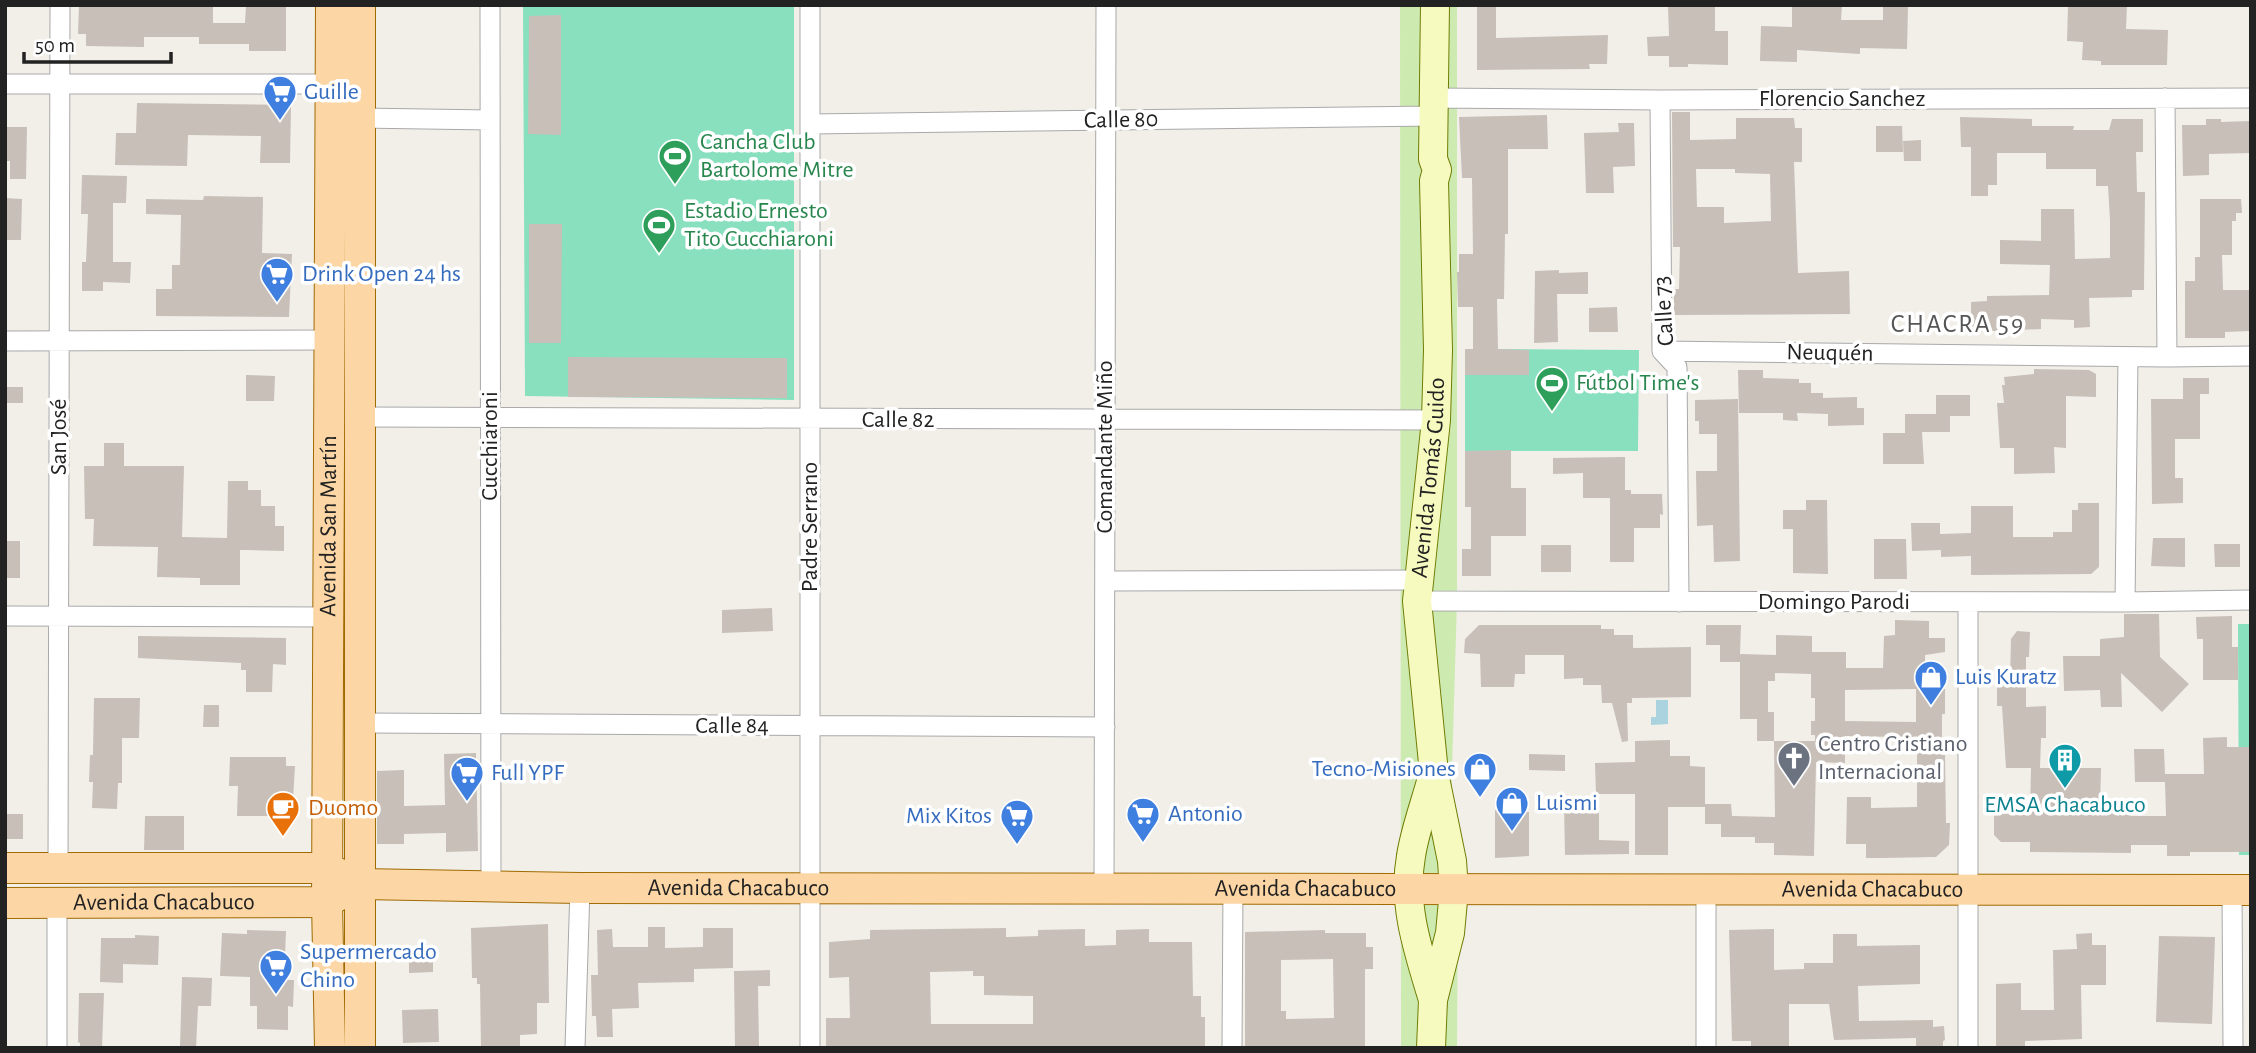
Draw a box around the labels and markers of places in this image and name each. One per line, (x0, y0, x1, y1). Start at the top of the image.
supermarket icon: Guille (261, 73, 299, 122)
place label: Guille (304, 80, 359, 104)
place label: Cancha Club Bartolome Mitre (700, 130, 853, 182)
sports icon: Cancha Club Bartolome Mitre (656, 137, 694, 186)
place label: Estadio Ernesto Tito Cucchiaroni (684, 199, 834, 251)
sports icon: Estadio Ernesto Tito Cucchiaroni (640, 206, 678, 255)
supermarket icon: Drink Open 24 hs (258, 255, 296, 304)
place label: Drink Open 24 hs (302, 262, 461, 286)
sports icon: Fútbol Time's (1533, 364, 1571, 413)
place label: Fútbol Time's (1576, 371, 1699, 395)
shop icon: Luis Kuratz (1912, 658, 1950, 707)
place label: Luis Kuratz (1955, 665, 2057, 689)
place label: Centro Cristiano Internacional (1818, 732, 1968, 784)
church icon: Centro Cristiano Internacional (1775, 739, 1813, 788)
building icon: EMSA Chacabuco (2046, 741, 2084, 790)
shop icon: Tecno-Misiones (1461, 750, 1499, 799)
supermarket icon: Full YPF (448, 754, 486, 803)
place label: Tecno-Misiones (1312, 757, 1456, 781)
place label: Full YPF (491, 761, 564, 785)
shop icon: Luismi (1493, 784, 1531, 833)
cafe icon: Duomo (264, 789, 302, 838)
place label: Luismi (1536, 791, 1598, 815)
place label: EMSA Chacabuco (1984, 793, 2146, 817)
supermarket icon: Antonio (1124, 795, 1162, 844)
place label: Duomo (308, 796, 378, 820)
supermarket icon: Mix Kitos (998, 797, 1036, 846)
place label: Antonio (1168, 802, 1243, 826)
place label: Mix Kitos (906, 804, 992, 828)
place label: Supermercado Chino (300, 940, 437, 992)
supermarket icon: Supermercado Chino (257, 947, 295, 996)

